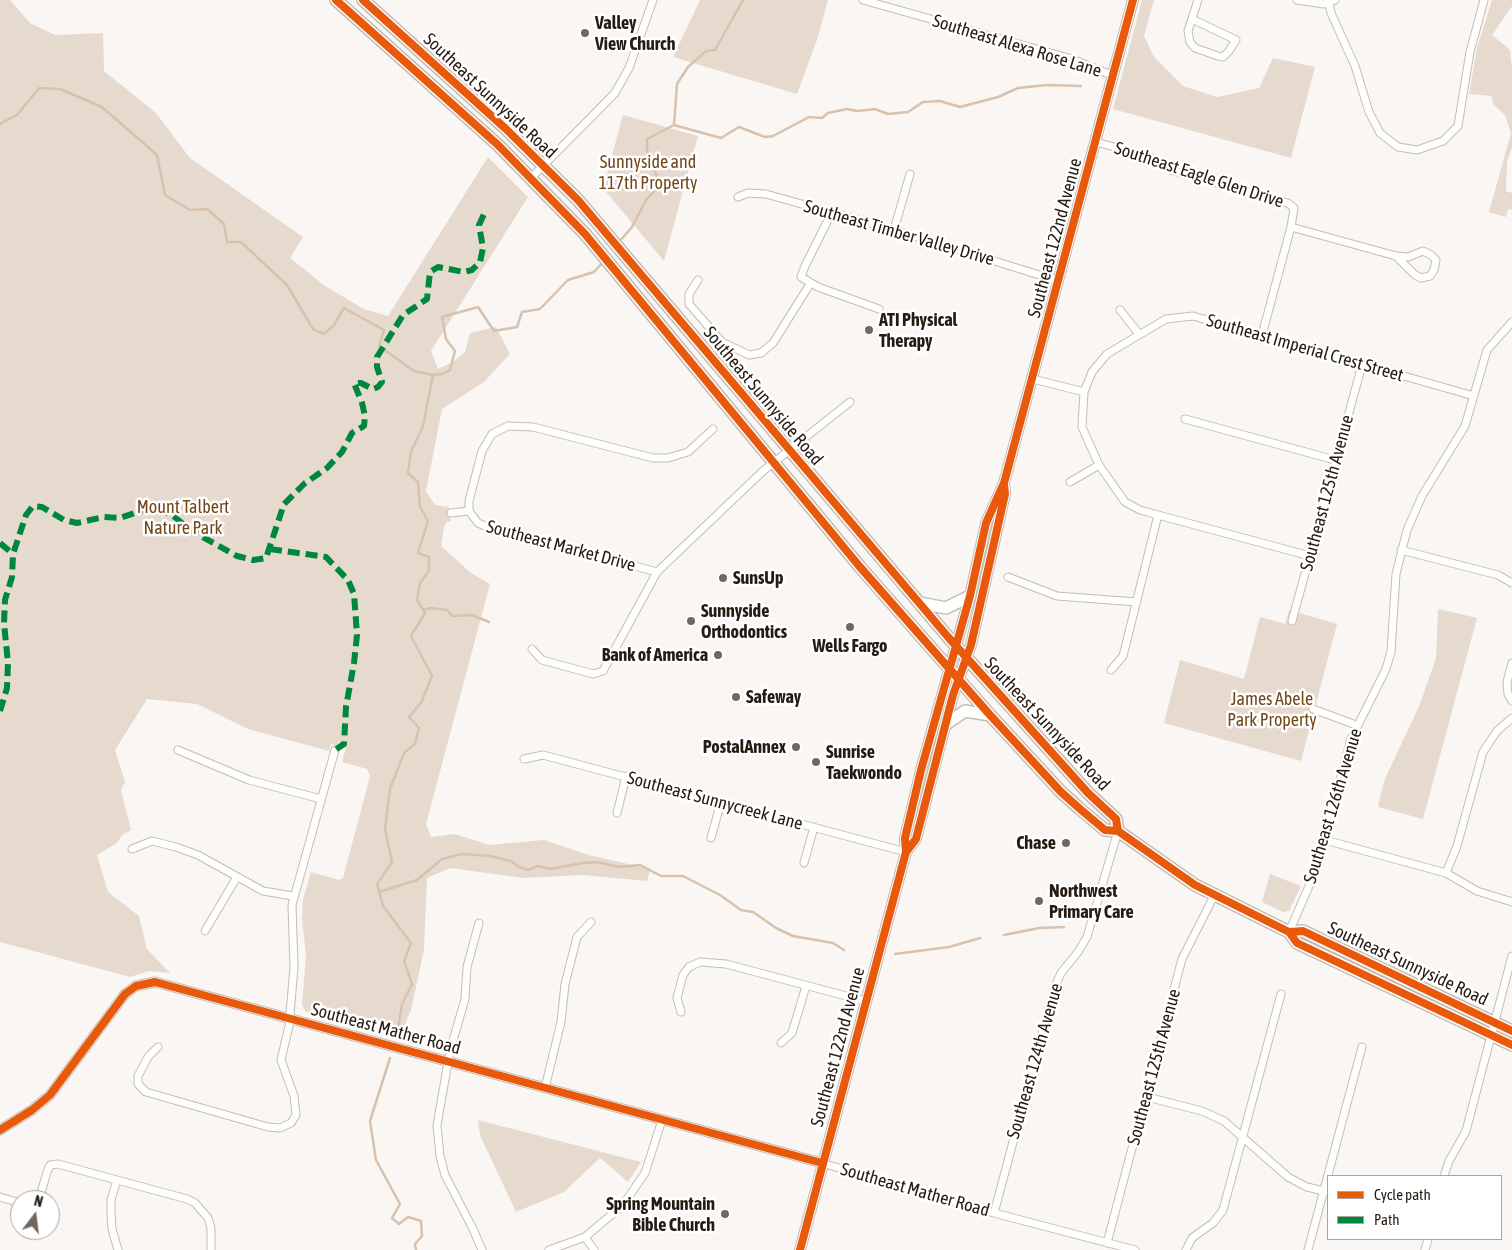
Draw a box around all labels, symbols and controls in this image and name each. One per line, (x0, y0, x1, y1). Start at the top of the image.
street label: Southeast Alexa Rose Lane (930, 10, 1104, 82)
place label: Valley View Church (595, 12, 675, 54)
marker: Valley View Church (579, 27, 591, 39)
street label: Southeast Sunnyside Road (419, 29, 561, 163)
street label: Southeast Eagle Glen Drive (1112, 137, 1286, 213)
park label: Sunnyside and 117th Property (599, 151, 697, 193)
street label: Southeast 122nd Avenue (1023, 156, 1087, 320)
street label: Southeast Timber Valley Drive (801, 195, 997, 271)
place label: ATI Physical Therapy (879, 309, 957, 352)
street label: Southeast Imperial Crest Street (1204, 310, 1406, 386)
street label: Southeast Sunnyside Road (699, 322, 827, 470)
marker: ATI Physical Therapy (863, 324, 875, 336)
street label: Southeast 125th Avenue (1296, 413, 1358, 573)
park label: Mount Talbert Nature Park (137, 496, 229, 538)
street label: Southeast Market Drive (484, 516, 638, 576)
place label: SunsUp (733, 567, 783, 589)
marker: SunsUp (717, 572, 729, 584)
place label: Sunnyside Orthodontics (701, 600, 787, 642)
marker: Sunnyside Orthodontics (685, 615, 697, 627)
marker: Wells Fargo (844, 621, 856, 633)
place label: Wells Fargo (813, 635, 887, 657)
place label: Bank of America (602, 644, 708, 666)
marker: Bank of America (712, 649, 724, 661)
street label: Southeast Sunnyside Road (980, 653, 1114, 795)
place label: Safeway (746, 686, 801, 708)
park label: James Abele Park Property (1227, 688, 1317, 731)
marker: Safeway (730, 691, 742, 703)
street label: Southeast 126th Avenue (1299, 726, 1367, 886)
place label: PostalAnnex (703, 736, 786, 758)
marker: PostalAnnex (790, 741, 802, 753)
place label: Sunrise Taekwondo (826, 741, 902, 784)
marker: Sunrise Taekwondo (810, 756, 822, 768)
street label: Southeast Sunnycreek Lane (625, 767, 805, 835)
place label: Chase (1016, 832, 1056, 854)
marker: Chase (1060, 837, 1072, 849)
place label: Northwest Primary Care (1049, 880, 1134, 922)
marker: Northwest Primary Care (1033, 895, 1045, 907)
street label: Southeast Sunnyside Road (1324, 917, 1492, 1011)
street label: Southeast 122nd Avenue (806, 965, 870, 1129)
street label: Southeast 124th Avenue (1002, 981, 1068, 1141)
street label: Southeast 125th Avenue (1123, 987, 1185, 1147)
street label: Southeast Mather Road (309, 999, 463, 1059)
street label: Southeast Mather Road (838, 1158, 992, 1222)
legend (1327, 1175, 1502, 1240)
text: Cycle path (1374, 1186, 1431, 1203)
north arrow (10, 1190, 60, 1240)
text: N (33, 1193, 45, 1210)
place label: Spring Mountain Bible Church (606, 1193, 715, 1236)
marker: Spring Mountain Bible Church (719, 1208, 731, 1220)
text: Path (1374, 1211, 1400, 1228)

